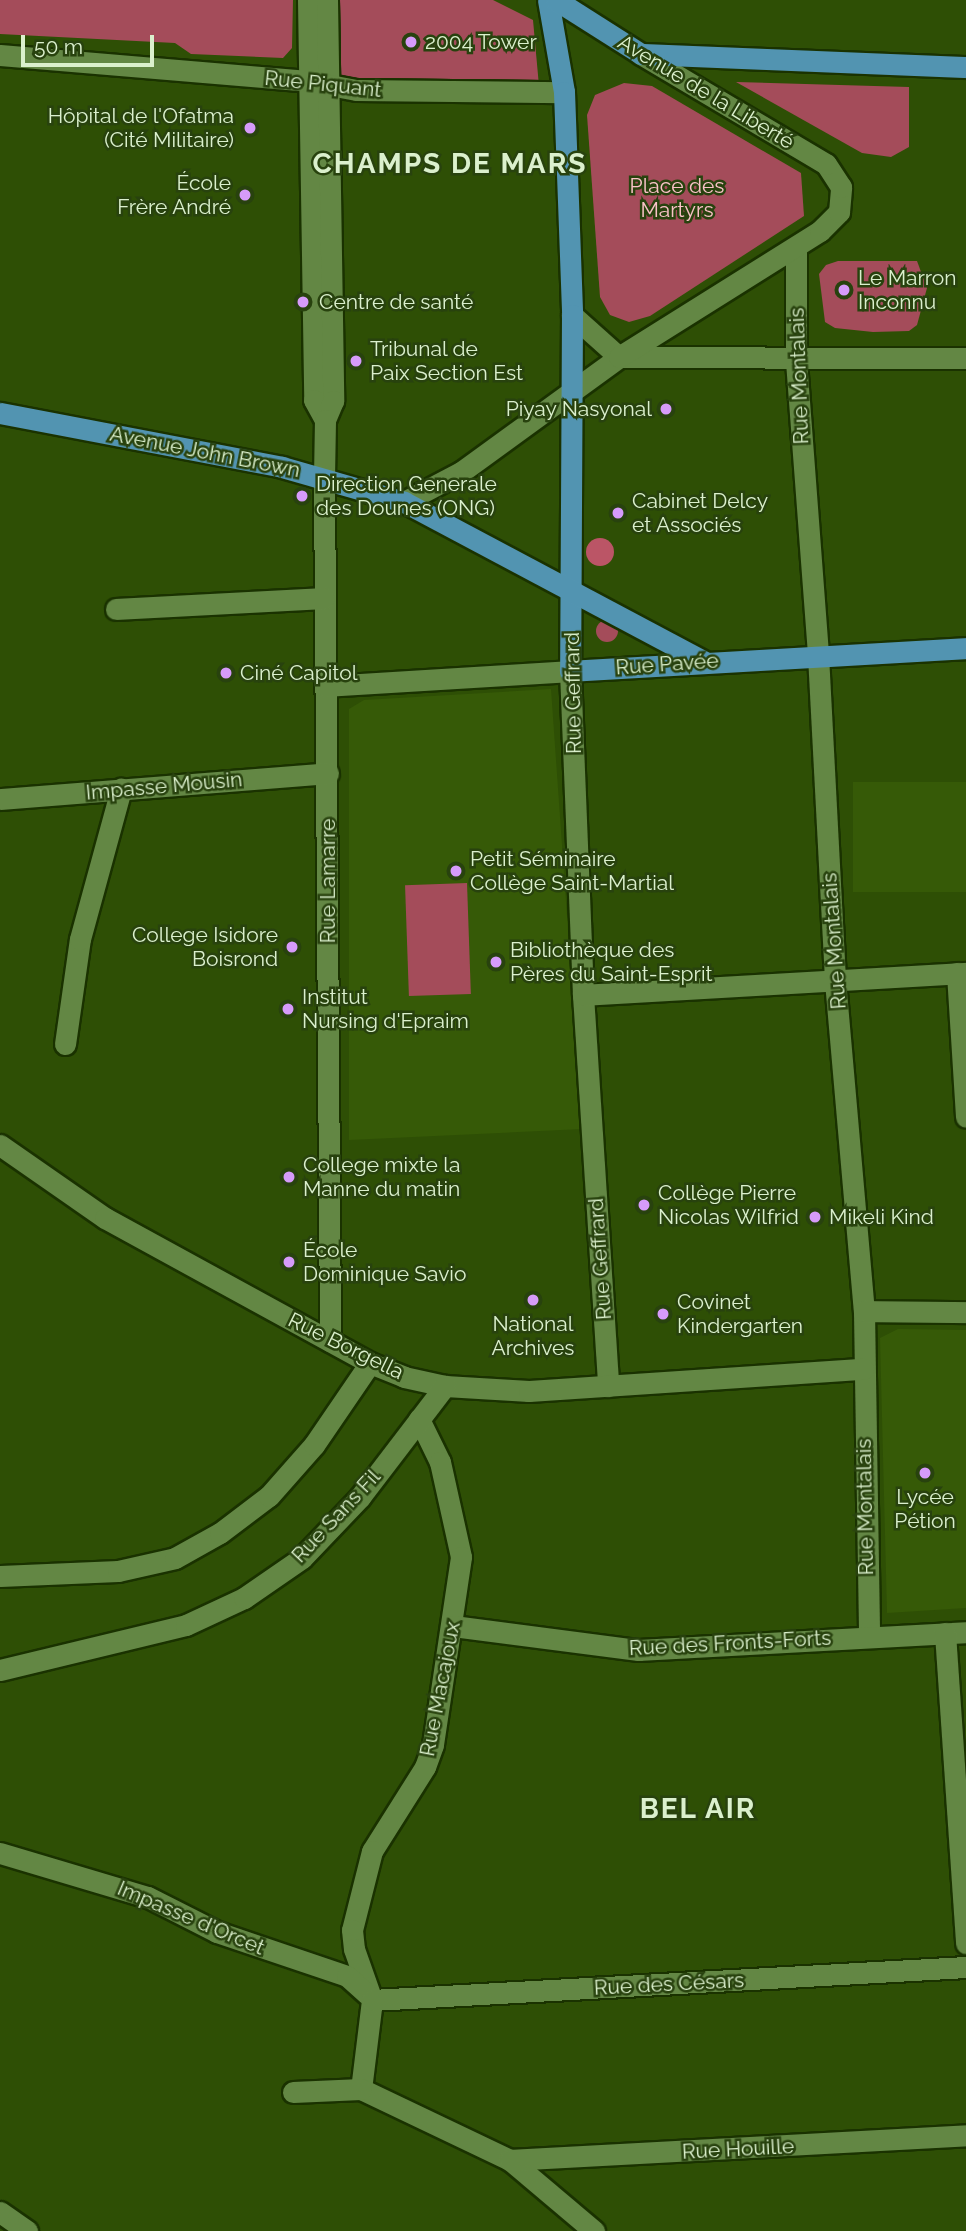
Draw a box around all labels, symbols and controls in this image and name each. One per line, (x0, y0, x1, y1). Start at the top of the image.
scale bar (24, 21, 158, 65)
place label: 2004 Tower (425, 29, 537, 55)
street label: Avenue de la Liberté (613, 29, 799, 155)
text: 50 m (34, 34, 83, 59)
marker: 2004 Tower (403, 34, 419, 50)
street label: Rue Piquant (263, 65, 383, 103)
place label: Hôpital de l'Ofatma (Cité Militaire) (47, 103, 234, 153)
marker: Hôpital de l'Ofatma (Cité Militaire) (240, 118, 260, 138)
district label: CHAMPS DE MARS (314, 147, 586, 181)
place label: École Frère André (117, 170, 231, 220)
park label: Place des Martyrs (630, 173, 724, 223)
marker: École Frère André (237, 187, 253, 203)
place label: Le Marron Inconnu (858, 265, 957, 315)
marker: Le Marron Inconnu (836, 282, 852, 298)
place label: Centre de santé (319, 289, 473, 315)
marker: Centre de santé (293, 292, 313, 312)
street label: Rue Montalais (784, 307, 814, 445)
place label: Tribunal de Paix Section Est (370, 336, 523, 386)
marker: Tribunal de Paix Section Est (348, 353, 364, 369)
place label: Piyay Nasyonal (505, 396, 652, 422)
marker: Piyay Nasyonal (658, 401, 674, 417)
street label: Avenue John Brown (108, 421, 302, 483)
place label: Direction Generale des Dounes (ONG) (316, 471, 497, 521)
marker: Direction Generale des Dounes (ONG) (294, 488, 310, 504)
place label: Cabinet Delcy et Associés (632, 488, 768, 538)
marker: Cabinet Delcy et Associés (610, 505, 626, 521)
street label: Rue Geffrard (559, 632, 587, 754)
street label: Rue Pavée (615, 648, 719, 680)
place label: Ciné Capitol (240, 660, 357, 686)
marker: Ciné Capitol (218, 665, 234, 681)
street label: Impasse Mousin (85, 767, 243, 805)
street label: Rue Lamarre (315, 819, 341, 943)
place label: Petit Séminaire Collège Saint-Martial (470, 846, 674, 896)
marker: Petit Séminaire Collège Saint-Martial (448, 863, 464, 879)
street label: Rue Montalais (817, 872, 851, 1010)
place label: College Isidore Boisrond (132, 922, 278, 972)
place label: Bibliothèque des Pères du Saint-Esprit (510, 937, 713, 987)
marker: College Isidore Boisrond (284, 939, 300, 955)
marker: Bibliothèque des Pères du Saint-Esprit (488, 954, 504, 970)
place label: Institut Nursing d'Epraim (302, 984, 469, 1034)
marker: Institut Nursing d'Epraim (280, 1001, 296, 1017)
place label: College mixte la Manne du matin (303, 1152, 460, 1202)
marker: College mixte la Manne du matin (281, 1169, 297, 1185)
place label: Collège Pierre Nicolas Wilfrid (658, 1180, 800, 1230)
street label: Rue Geffrard (583, 1197, 617, 1321)
marker: Collège Pierre Nicolas Wilfrid (636, 1197, 652, 1213)
place label: Mikeli Kind (829, 1204, 934, 1230)
marker: Mikeli Kind (807, 1209, 823, 1225)
place label: École Dominique Savio (303, 1237, 466, 1287)
marker: École Dominique Savio (281, 1254, 297, 1270)
place label: Covinet Kindergarten (677, 1289, 803, 1339)
marker: National Archives (525, 1292, 541, 1308)
marker: Covinet Kindergarten (655, 1306, 671, 1322)
street label: Rue Borgella (284, 1307, 408, 1385)
place label: National Archives (492, 1311, 574, 1361)
street label: Rue Montalais (851, 1438, 879, 1576)
street label: Rue Sans Fil (286, 1464, 386, 1568)
marker: Lycée Pétion (917, 1465, 933, 1481)
place label: Lycée Pétion (894, 1484, 956, 1534)
street label: Rue Macajoux (415, 1619, 465, 1759)
street label: Rue des Fronts-Forts (628, 1625, 832, 1661)
district label: BEL AIR (640, 1792, 756, 1826)
street label: Impasse d'Orcet (114, 1876, 268, 1960)
street label: Rue des Césars (593, 1967, 745, 2001)
street label: Rue Houille (681, 2133, 795, 2165)

